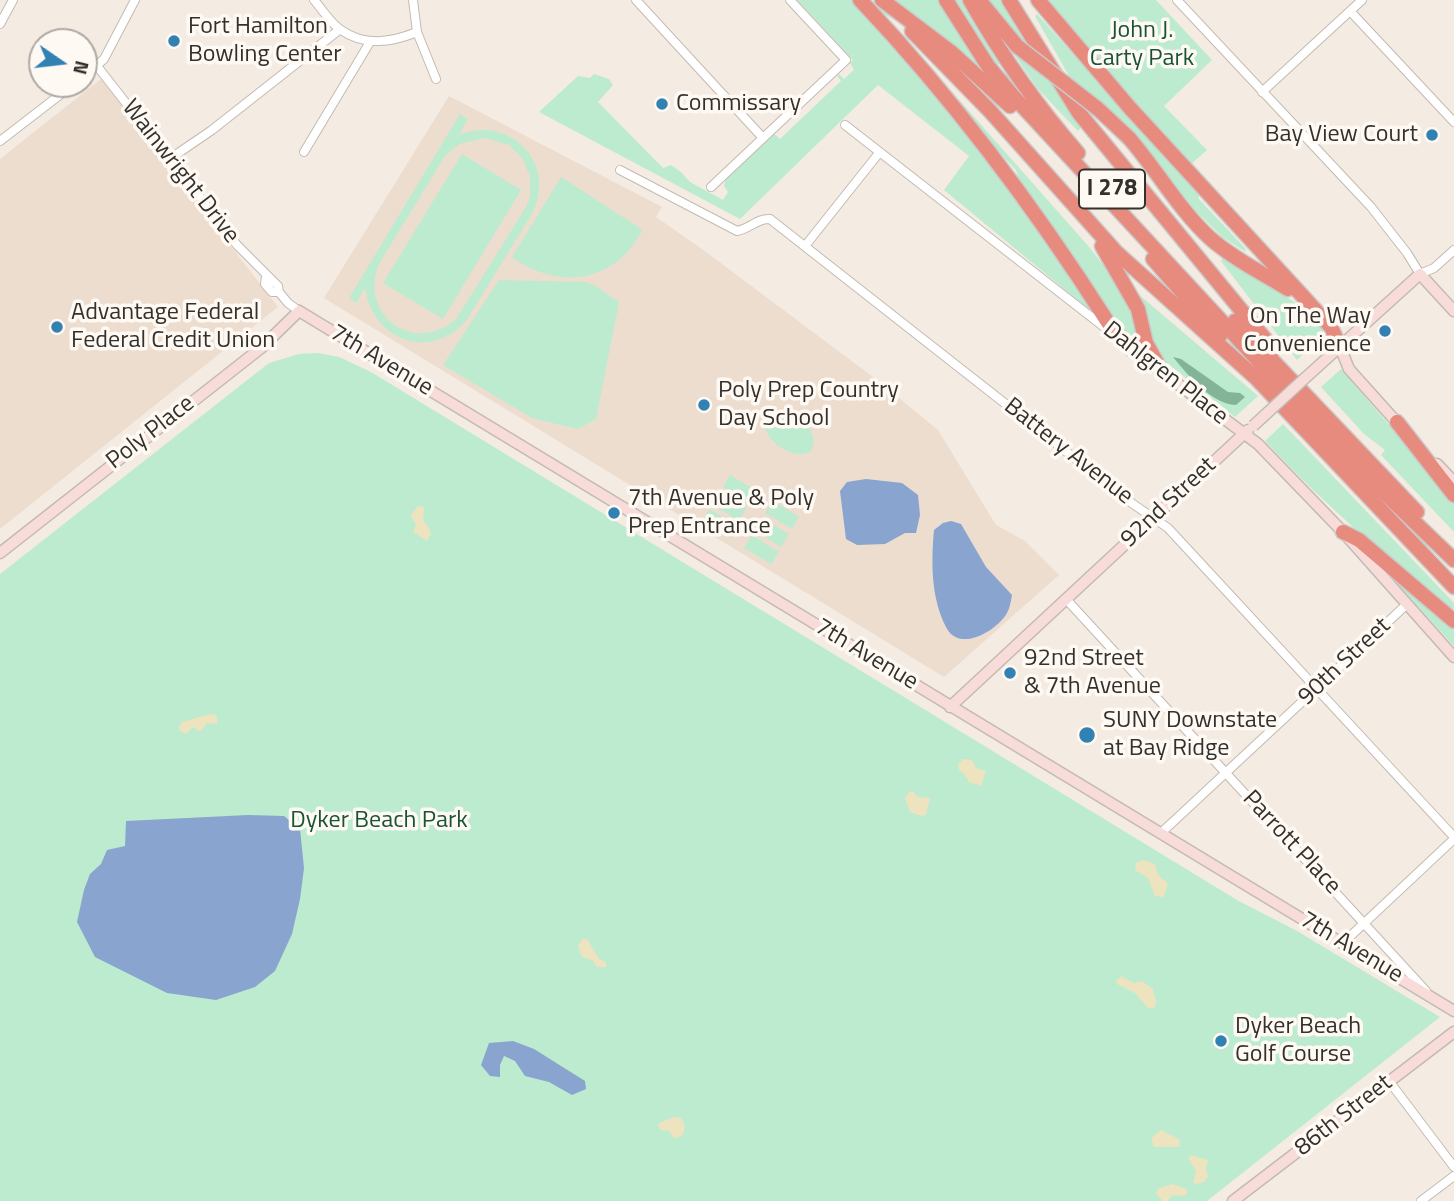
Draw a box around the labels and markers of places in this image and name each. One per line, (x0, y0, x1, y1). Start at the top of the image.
place label: Fort Hamilton Bowling Center (188, 13, 342, 69)
marker: Fort Hamilton Bowling Center (166, 33, 182, 49)
place label: Commissary (676, 90, 801, 118)
marker: Commissary (654, 96, 670, 112)
place label: Bay View Court (1265, 121, 1418, 149)
marker: Bay View Court (1424, 127, 1440, 143)
place label: Advantage Federal Federal Credit Union (71, 299, 275, 355)
place label: On The Way Convenience (1244, 303, 1371, 359)
marker: Advantage Federal Federal Credit Union (49, 319, 65, 335)
marker: On The Way Convenience (1377, 323, 1393, 339)
place label: Poly Prep Country Day School (718, 377, 899, 433)
marker: Poly Prep Country Day School (696, 397, 712, 413)
place label: 7th Avenue & Poly Prep Entrance (628, 485, 814, 541)
marker: 7th Avenue & Poly Prep Entrance (606, 505, 622, 521)
place label: 92nd Street & 7th Avenue (1024, 645, 1161, 701)
marker: 92nd Street & 7th Avenue (1002, 665, 1018, 681)
place label: SUNY Downstate at Bay Ridge (1103, 707, 1277, 763)
marker: SUNY Downstate at Bay Ridge (1077, 725, 1097, 745)
place label: Dyker Beach Golf Course (1235, 1013, 1361, 1069)
marker: Dyker Beach Golf Course (1213, 1033, 1229, 1049)

